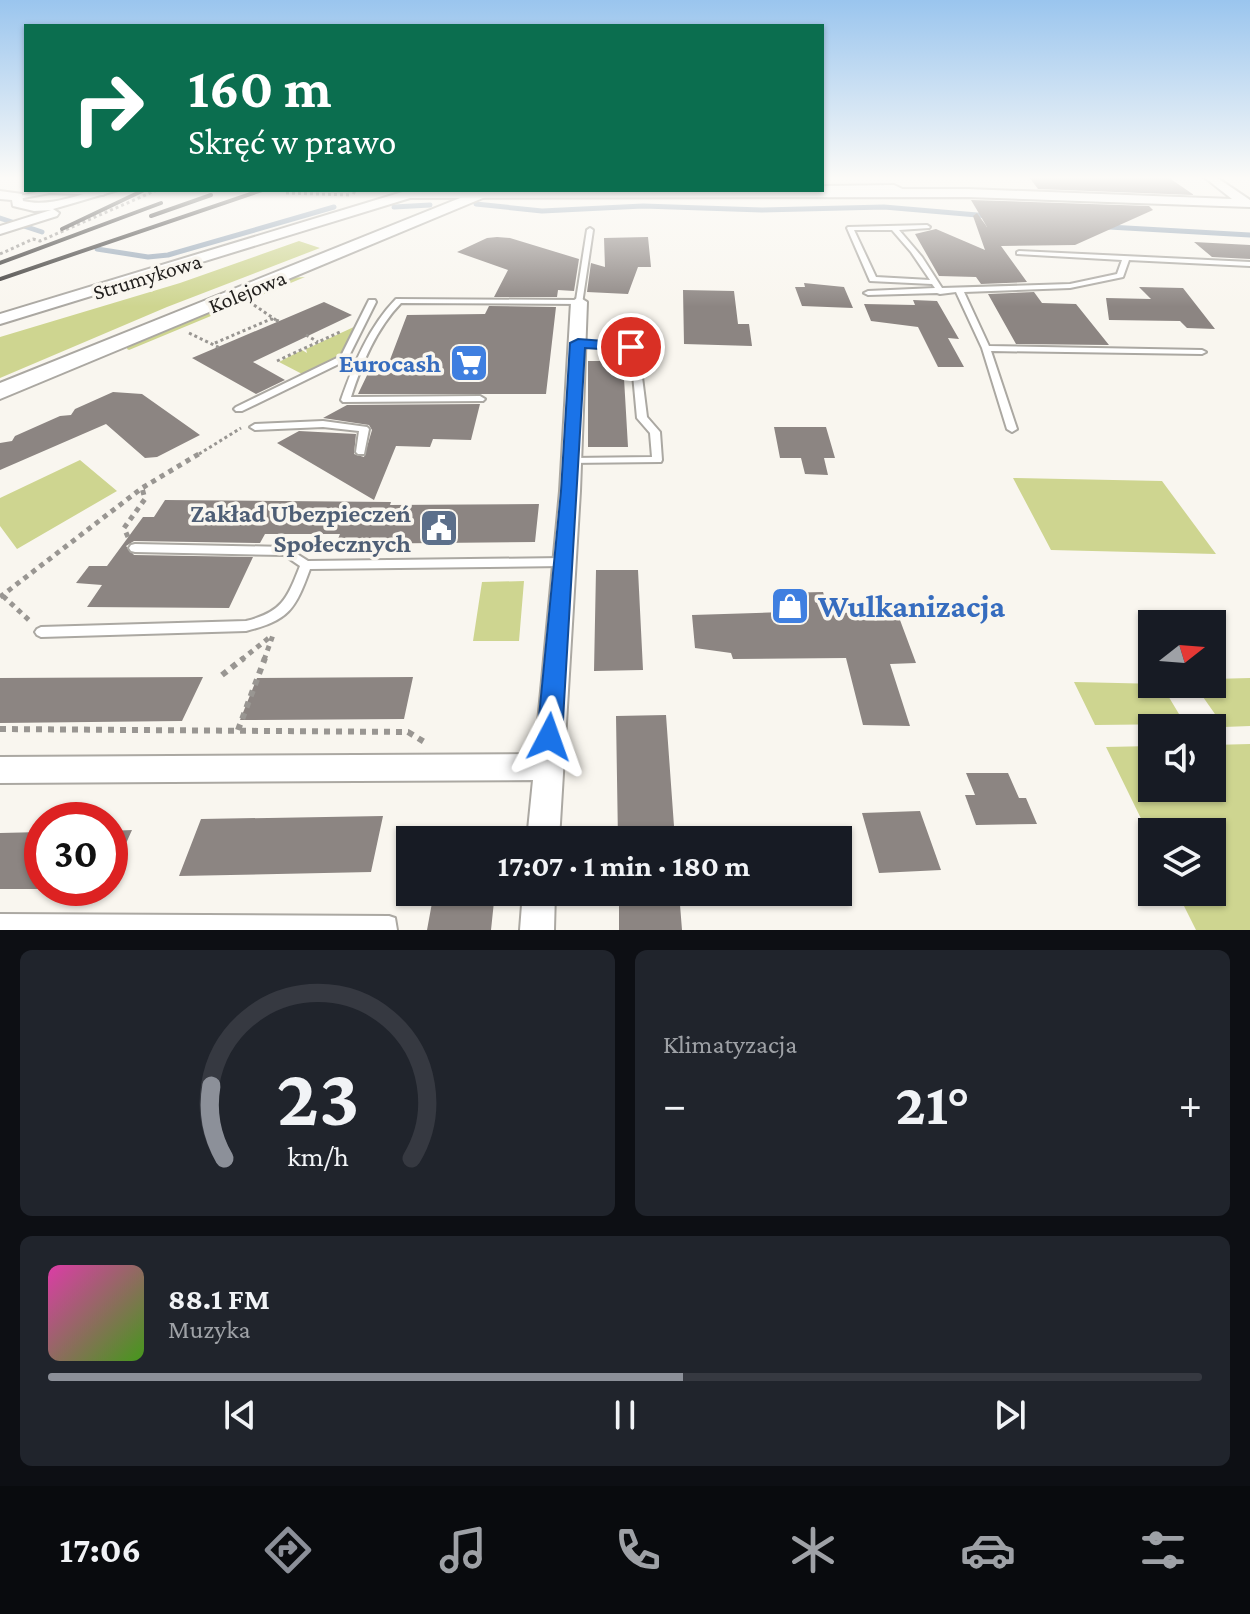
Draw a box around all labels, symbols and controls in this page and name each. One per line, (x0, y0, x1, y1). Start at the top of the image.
icon: right (56, 56, 160, 160)
text: 160 m (188, 57, 332, 119)
text: Skręć w prawo (188, 122, 396, 162)
street label: Strumykowa (90, 248, 204, 305)
street label: Kolejowa (205, 265, 290, 318)
pin (597, 313, 665, 381)
icon: arrive (609, 325, 653, 369)
supermarket icon: Eurocash (448, 342, 490, 384)
place label: Eurocash (339, 349, 441, 378)
place label: Zakład Ubezpieczeń Społecznych (190, 499, 411, 558)
public building icon: Zakład Ubezpieczeń Społecznych (418, 507, 460, 549)
shop icon: Wulkanizacja (769, 585, 811, 627)
place label: Wulkanizacja (817, 588, 1005, 624)
north arrow (1138, 610, 1226, 698)
map controls (1138, 610, 1226, 906)
position arrow (507, 695, 591, 779)
button: sound (1138, 714, 1226, 802)
speed limit sign: 30 (24, 802, 128, 906)
button: layers (1138, 818, 1226, 906)
text: 17:07 · 1 min · 180 m (498, 849, 750, 882)
text: Klimatyzacja (663, 1030, 797, 1059)
text: 23 (276, 1050, 359, 1143)
text: 21° (895, 1070, 970, 1137)
text: − (663, 1080, 686, 1128)
text: + (1179, 1080, 1202, 1128)
text: km/h (287, 1140, 348, 1172)
text: 88.1 FM (168, 1282, 270, 1315)
text: Muzyka (168, 1315, 251, 1344)
icon: previous (218, 1393, 262, 1437)
icon: pause (603, 1393, 647, 1437)
icon: next (988, 1393, 1032, 1437)
icon: directions (260, 1522, 316, 1578)
icon: music (435, 1522, 491, 1578)
icon: phone (610, 1522, 666, 1578)
icon: climate (785, 1522, 841, 1578)
icon: car (960, 1522, 1016, 1578)
icon: filters (1135, 1522, 1191, 1578)
text: 17:06 (59, 1530, 141, 1570)

